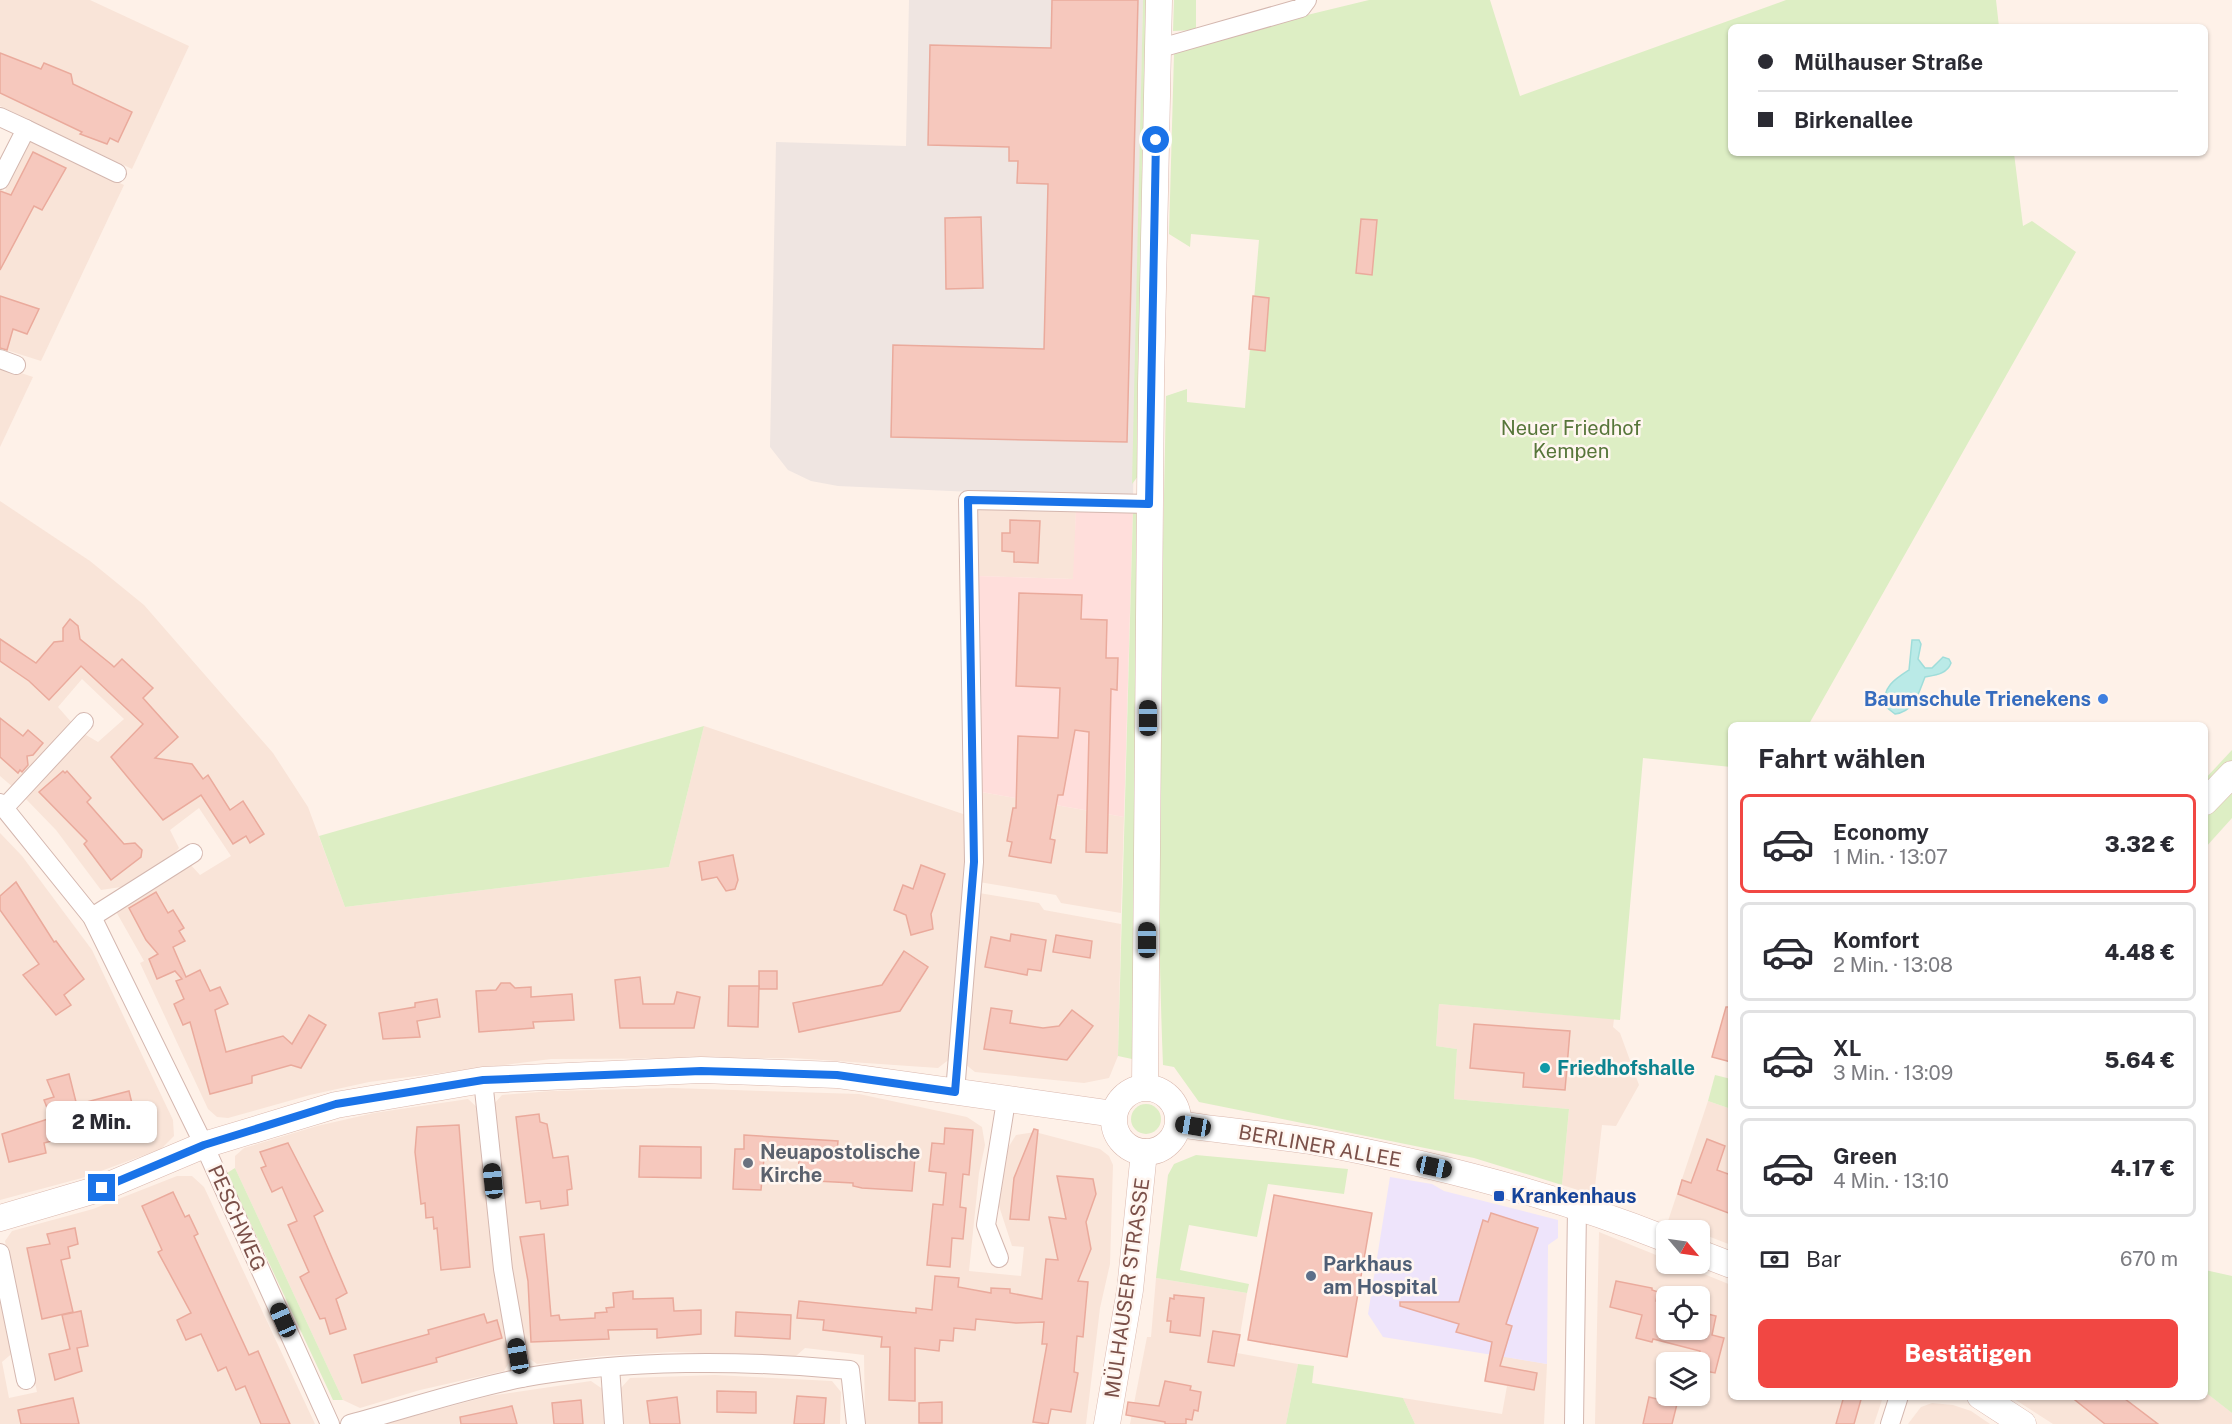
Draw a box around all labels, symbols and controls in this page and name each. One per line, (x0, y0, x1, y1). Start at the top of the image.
text: Mülhauser Straße (1794, 49, 1983, 75)
text: Birkenallee (1794, 107, 1913, 133)
route start (1142, 126, 1169, 153)
park label: Neuer Friedhof Kempen (1501, 416, 1641, 463)
place label: Baumschule Trienekens (1864, 687, 2091, 711)
marker: Baumschule Trienekens (2096, 692, 2110, 706)
car (1139, 700, 1157, 736)
text: Fahrt wählen (1758, 742, 1926, 774)
icon: car (1761, 817, 1815, 871)
text: Economy (1833, 819, 1929, 845)
text: 3.32 € (2105, 831, 2175, 857)
text: 1 Min. · 13:07 (1833, 845, 1948, 869)
car (1138, 922, 1156, 958)
icon: car (1761, 925, 1815, 979)
text: Komfort (1833, 927, 1920, 953)
text: 4.48 € (2105, 939, 2175, 965)
text: 2 Min. · 13:08 (1833, 953, 1953, 977)
icon: car (1761, 1033, 1815, 1087)
text: XL (1833, 1035, 1861, 1061)
text: 5.64 € (2104, 1047, 2175, 1073)
place label: Friedhofshalle (1557, 1056, 1695, 1080)
marker: Friedhofshalle (1538, 1061, 1552, 1075)
text: 3 Min. · 13:09 (1833, 1061, 1953, 1085)
callout: 2 Min. (46, 1101, 158, 1143)
text: 2 Min. (72, 1110, 131, 1134)
car (1174, 1114, 1212, 1138)
street label: BERLINER ALLEE (1237, 1120, 1403, 1172)
place label: Neuapostolische Kirche (760, 1140, 920, 1187)
icon: car (1761, 1141, 1815, 1195)
text: Green (1833, 1143, 1897, 1169)
car (1415, 1154, 1453, 1180)
text: 4.17 € (2111, 1155, 2175, 1181)
marker: Neuapostolische Kirche (741, 1156, 755, 1170)
street label: PESCHWEG (203, 1161, 271, 1275)
car (482, 1162, 504, 1200)
text: 4 Min. · 13:10 (1833, 1169, 1949, 1193)
route end (88, 1174, 115, 1201)
street label: MÜLHAUSER STRASSE (1099, 1176, 1154, 1400)
place label: Krankenhaus (1511, 1184, 1637, 1208)
marker: Krankenhaus (1492, 1189, 1506, 1203)
north arrow (1656, 1220, 1710, 1274)
map controls (1656, 1220, 1710, 1406)
icon: cash (1758, 1243, 1791, 1276)
text: Bar (1806, 1246, 1842, 1272)
text: 670 m (2120, 1247, 2178, 1271)
place label: Parkhaus am Hospital (1323, 1252, 1438, 1299)
marker: Parkhaus am Hospital (1304, 1269, 1318, 1283)
button: locate (1656, 1286, 1710, 1340)
car (267, 1300, 299, 1340)
button: Bestätigen (1758, 1319, 2178, 1388)
car (506, 1337, 530, 1375)
button: layers (1656, 1352, 1710, 1406)

